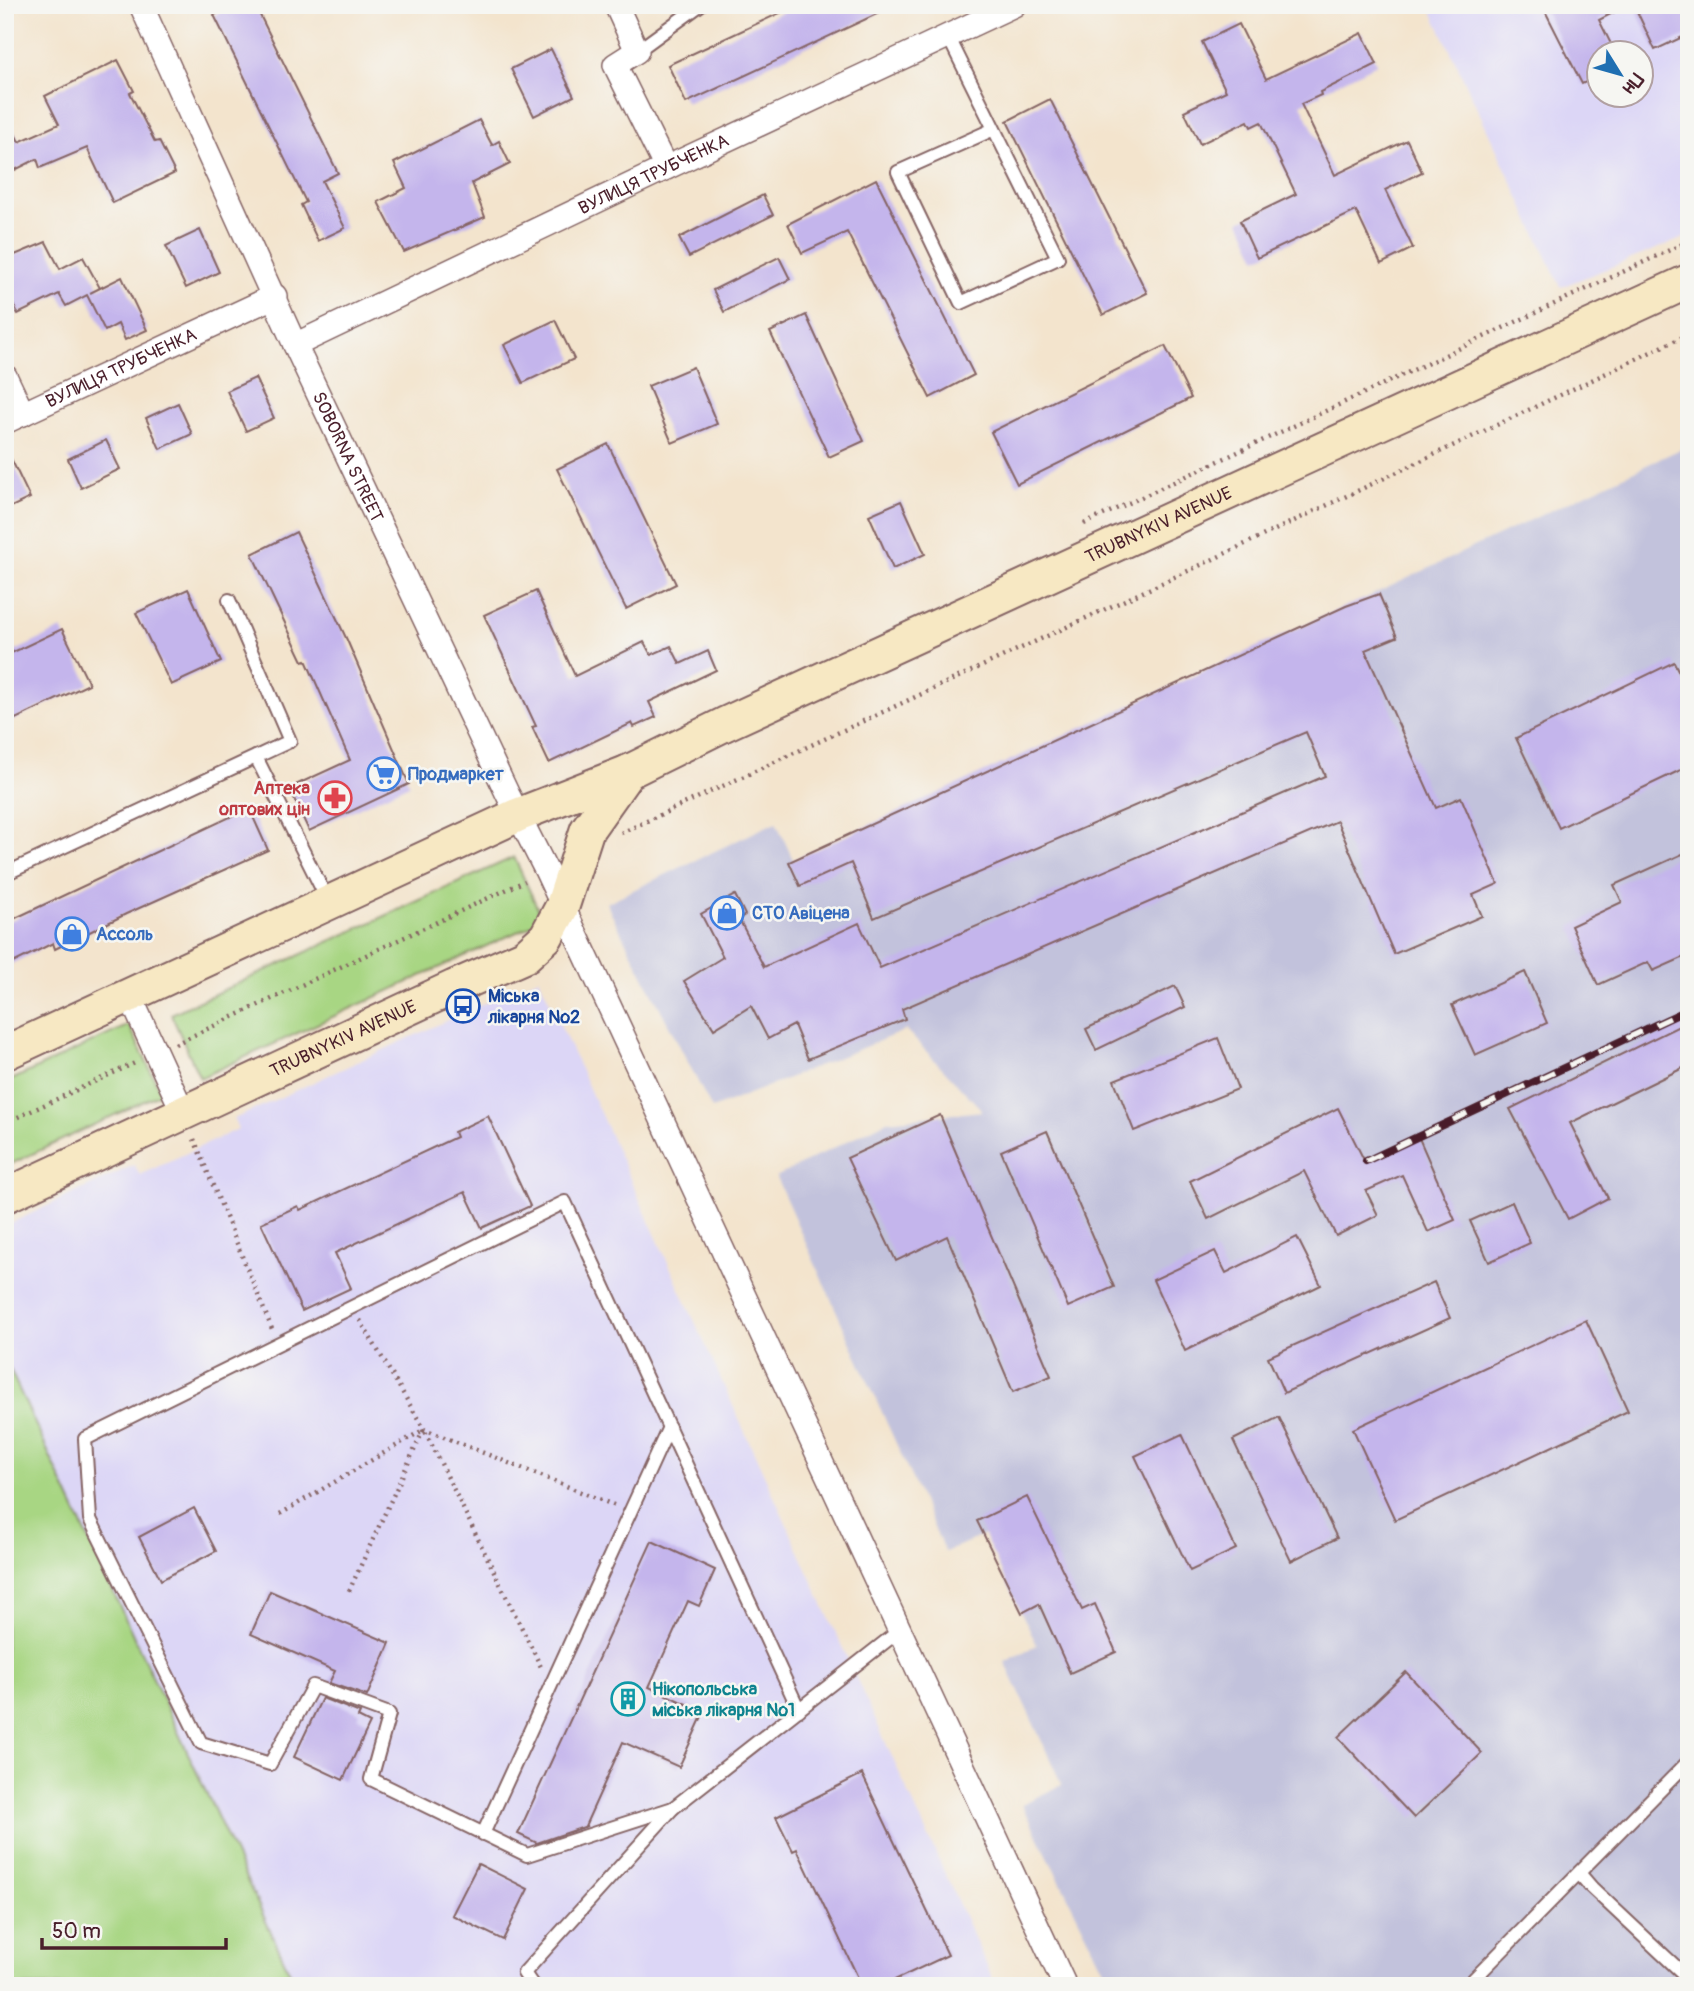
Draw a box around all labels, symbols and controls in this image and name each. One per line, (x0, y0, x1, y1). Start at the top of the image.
north arrow (1586, 38, 1656, 108)
text: Пн (1617, 68, 1649, 99)
street label: ВУЛИЦЯ ТРУБЧЕНКА (574, 129, 733, 220)
street label: ВУЛИЦЯ ТРУБЧЕНКА (42, 323, 200, 413)
street label: SOBORNA STREET (307, 388, 389, 526)
street label: TRUBNYKIV AVENUE (1081, 481, 1236, 568)
supermarket icon: Продмаркет (365, 755, 403, 793)
place label: Продмаркет (408, 763, 505, 786)
place label: Аптека оптових цін (218, 777, 311, 821)
pharmacy icon: Аптека оптових цін (316, 779, 354, 817)
shop icon: СТО Авіцена (708, 894, 746, 932)
place label: СТО Авіцена (752, 902, 850, 925)
shop icon: Ассоль (53, 915, 91, 953)
place label: Ассоль (96, 923, 153, 946)
place label: Міська лікарня №2 (487, 985, 580, 1029)
bus stop icon: Міська лікарня №2 (444, 987, 482, 1025)
street label: TRUBNYKIV AVENUE (266, 995, 420, 1083)
place label: Нікопольська міська лікарня №1 (652, 1678, 795, 1722)
building icon: Нікопольська міська лікарня №1 (609, 1680, 647, 1718)
scale bar (42, 1907, 226, 1951)
text: 50 m (52, 1918, 101, 1945)

